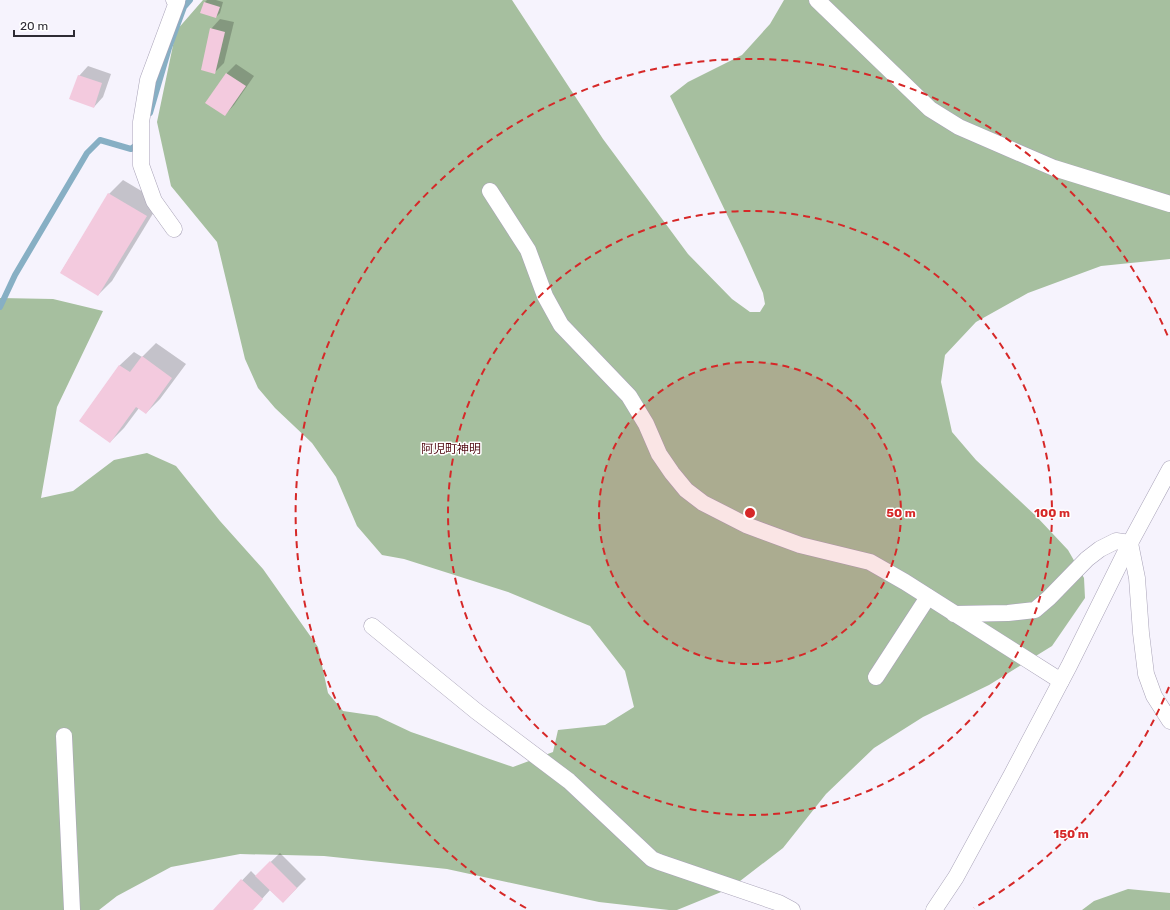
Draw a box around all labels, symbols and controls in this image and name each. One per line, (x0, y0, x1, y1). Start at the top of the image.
scale bar (14, 12, 74, 38)
text: 20 m (20, 19, 48, 33)
district label: 阿児町神明 (421, 442, 481, 456)
centre of rings (743, 506, 757, 520)
text: 50 m (886, 506, 916, 520)
text: 100 m (1034, 506, 1070, 520)
text: 150 m (1053, 827, 1089, 841)

